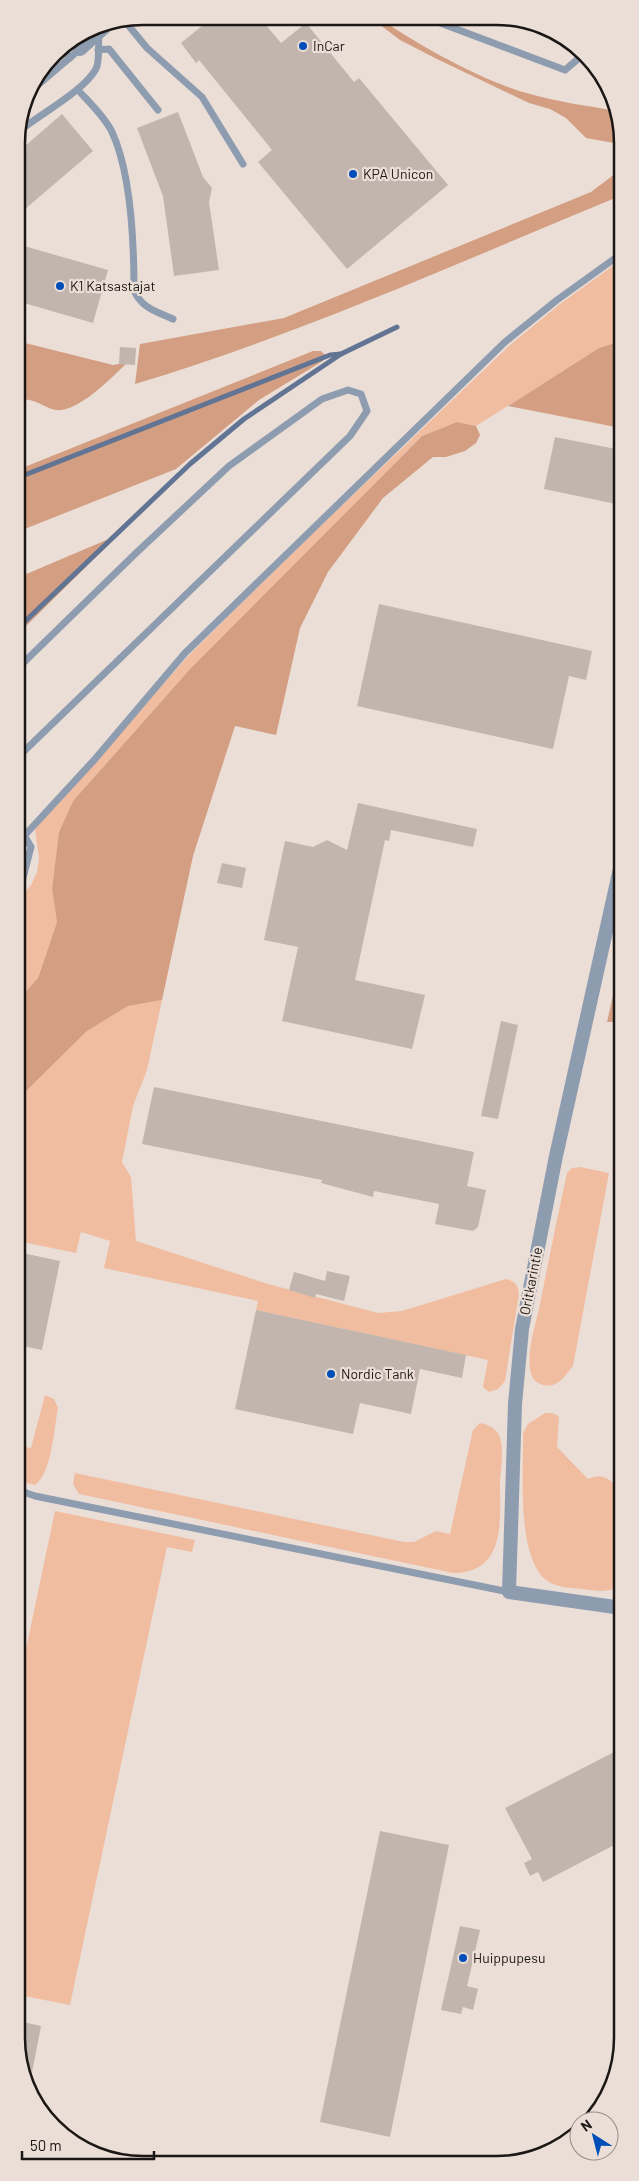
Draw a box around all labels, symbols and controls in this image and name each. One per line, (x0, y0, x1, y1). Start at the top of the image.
place label: InCar (313, 37, 345, 54)
marker: InCar (297, 40, 309, 52)
place label: KPA Unicon (363, 165, 433, 182)
marker: KPA Unicon (347, 168, 359, 180)
place label: K1 Katsastajat (70, 277, 155, 294)
marker: K1 Katsastajat (54, 280, 66, 292)
street label: Oritkarintie (516, 1245, 545, 1316)
place label: Nordic Tank (341, 1365, 414, 1382)
marker: Nordic Tank (325, 1368, 337, 1380)
place label: Huippupesu (473, 1949, 545, 1966)
marker: Huippupesu (457, 1952, 469, 1964)
north arrow (569, 2111, 619, 2161)
text: N (577, 2115, 595, 2135)
scale bar (22, 2128, 155, 2160)
text: 50 m (30, 2136, 62, 2154)

